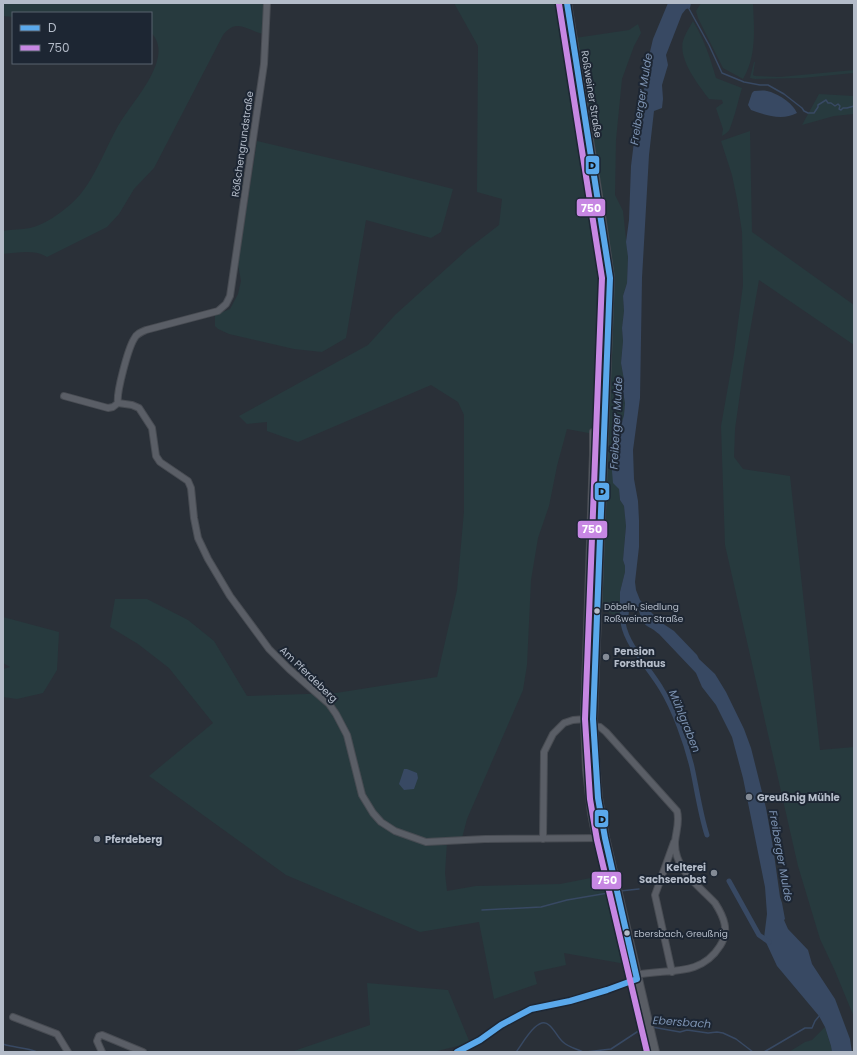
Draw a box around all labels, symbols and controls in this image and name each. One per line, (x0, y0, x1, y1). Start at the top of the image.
legend (12, 12, 152, 64)
text: D (48, 19, 56, 36)
text: 750 (48, 39, 70, 56)
street label: Roßweiner Straße (577, 49, 606, 139)
water label: Freiberger Mulde (626, 52, 656, 146)
street label: Rößchengrundstraße (228, 90, 257, 198)
line badge: D (585, 155, 600, 175)
text: D (588, 157, 596, 173)
line badge: 750 (576, 198, 606, 217)
text: 750 (581, 200, 601, 216)
water label: Freiberger Mulde (606, 376, 626, 470)
line badge: D (594, 482, 610, 501)
text: D (598, 483, 606, 499)
line badge: 750 (577, 520, 608, 539)
text: 750 (582, 521, 602, 537)
place label: Döbeln, Siedlung Roßweiner Straße (604, 601, 684, 625)
marker: Döbeln, Siedlung Roßweiner Straße (592, 606, 602, 616)
street label: Am Pferdeberg (276, 643, 341, 706)
place label: Pension Forsthaus (614, 644, 666, 671)
marker: Pension Forsthaus (601, 652, 611, 662)
water label: Mühlgraben (665, 687, 705, 755)
place label: Greußnig Mühle (757, 790, 840, 805)
marker: Greußnig Mühle (744, 792, 754, 802)
line badge: D (594, 809, 609, 828)
water label: Freiberger Mulde (765, 809, 797, 903)
text: D (598, 811, 606, 827)
place label: Pferdeberg (105, 832, 162, 847)
marker: Pferdeberg (92, 834, 102, 844)
place label: Kelterei Sachsenobst (639, 860, 706, 887)
marker: Kelterei Sachsenobst (709, 868, 719, 878)
line badge: 750 (591, 871, 622, 890)
text: 750 (597, 872, 617, 888)
marker: Ebersbach, Greußnig (622, 928, 632, 938)
place label: Ebersbach, Greußnig (634, 928, 728, 940)
water label: Ebersbach (652, 1012, 712, 1032)

